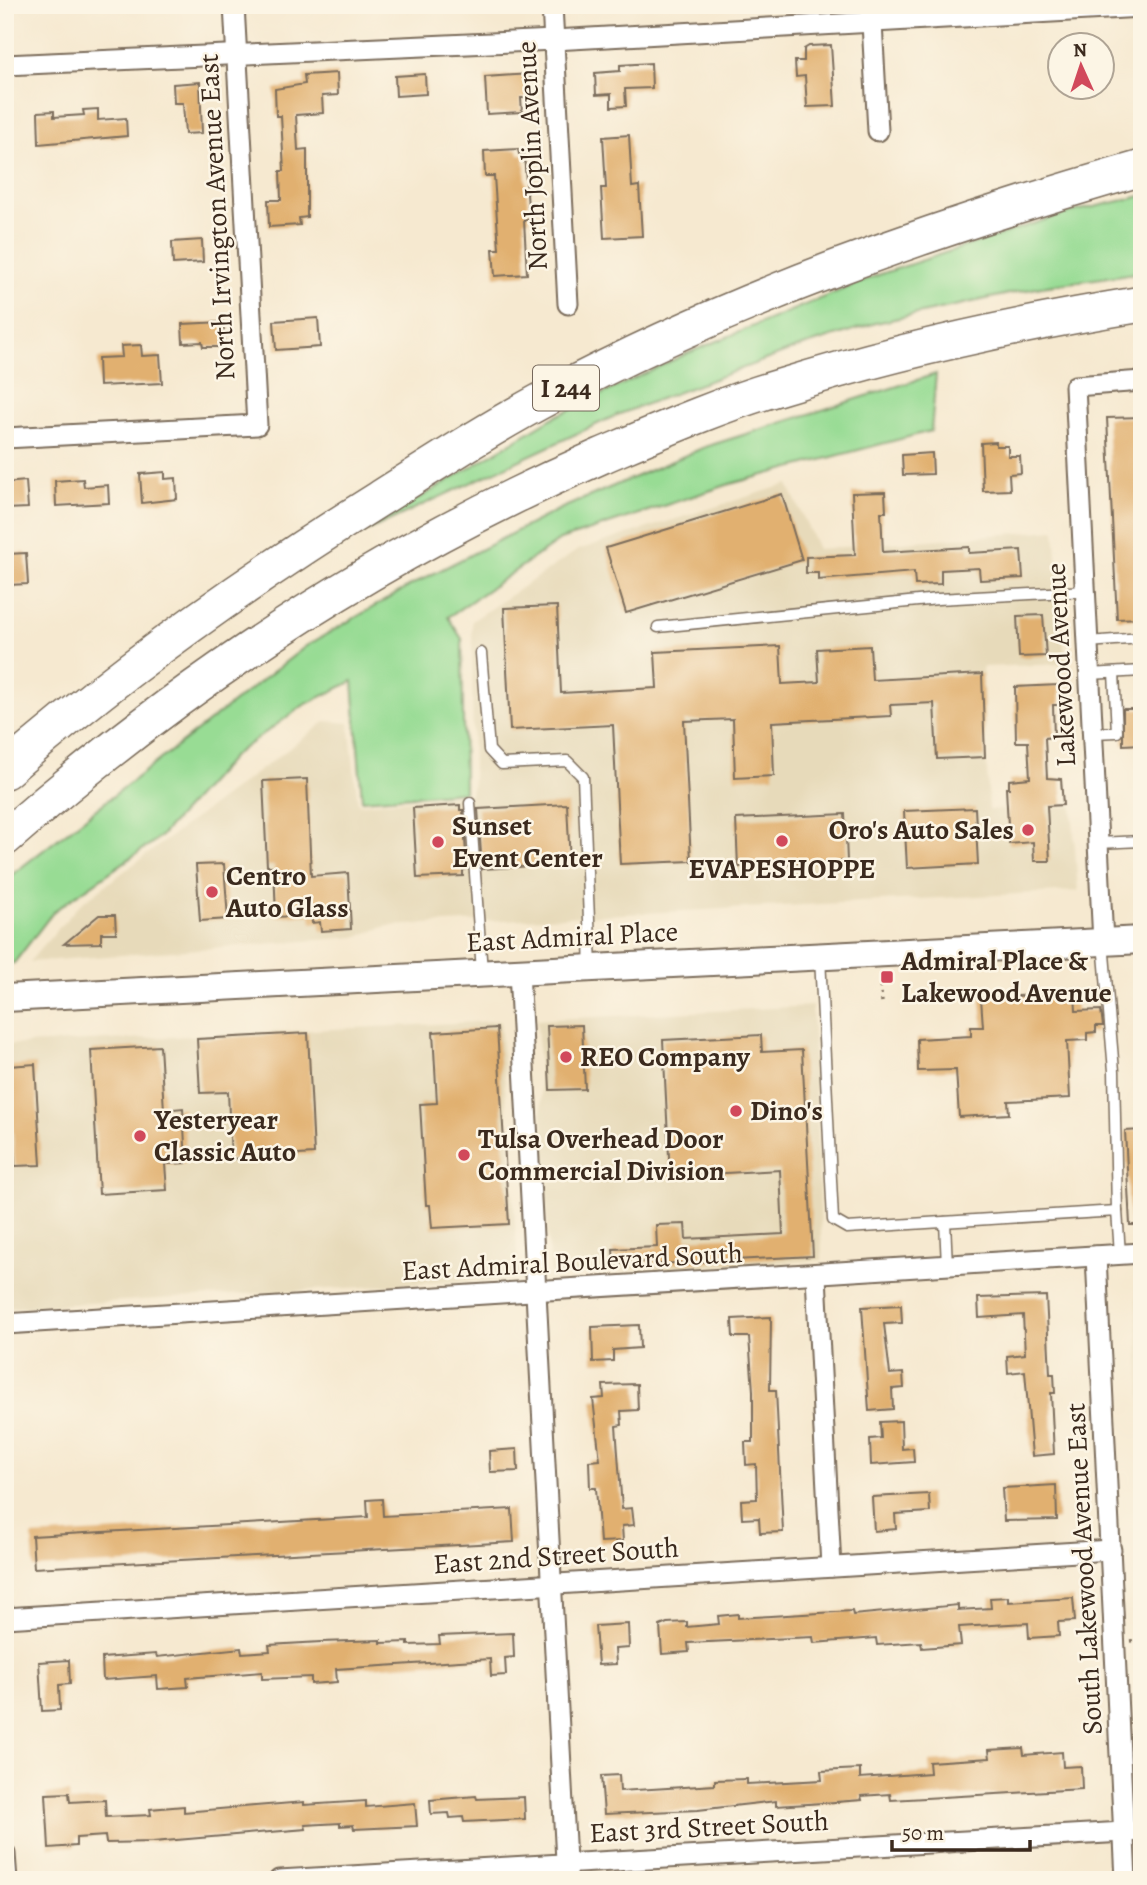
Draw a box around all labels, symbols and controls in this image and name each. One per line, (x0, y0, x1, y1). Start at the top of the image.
north arrow (1046, 32, 1116, 102)
text: N (1073, 37, 1088, 63)
street label: North Joplin Avenue (507, 40, 557, 272)
street label: North Irvington Avenue East (189, 53, 245, 381)
road number: I 244 (533, 366, 599, 410)
street label: Lakewood Avenue (1037, 562, 1085, 768)
place label: Sunset Event Center (452, 807, 603, 877)
place label: Oro's Auto Sales (829, 811, 1014, 849)
marker: Oro's Auto Sales (1020, 822, 1036, 838)
marker: EVAPESHOPPE (774, 833, 790, 849)
marker: Sunset Event Center (430, 834, 446, 850)
place label: EVAPESHOPPE (689, 850, 875, 888)
place label: Centro Auto Glass (225, 857, 349, 927)
marker: Centro Auto Glass (204, 884, 220, 900)
street label: East Admiral Place (465, 912, 679, 962)
place label: Admiral Place & Lakewood Avenue (900, 942, 1112, 1012)
marker: Admiral Place & Lakewood Avenue (879, 969, 895, 985)
place label: REO Company (580, 1038, 751, 1076)
marker: REO Company (558, 1049, 574, 1065)
place label: Dino's (750, 1092, 823, 1130)
place label: Yesteryear Classic Auto (153, 1101, 296, 1171)
marker: Dino's (728, 1103, 744, 1119)
place label: Tulsa Overhead Door Commercial Division (478, 1120, 725, 1190)
marker: Yesteryear Classic Auto (132, 1128, 148, 1144)
marker: Tulsa Overhead Door Commercial Division (456, 1147, 472, 1163)
street label: East Admiral Boulevard South (400, 1234, 744, 1290)
street label: South Lakewood Avenue East (1056, 1402, 1112, 1736)
street label: East 2nd Street South (432, 1528, 680, 1584)
street label: East 3rd Street South (588, 1802, 830, 1852)
scale bar (892, 1808, 1030, 1852)
text: 50 m (902, 1819, 944, 1847)

